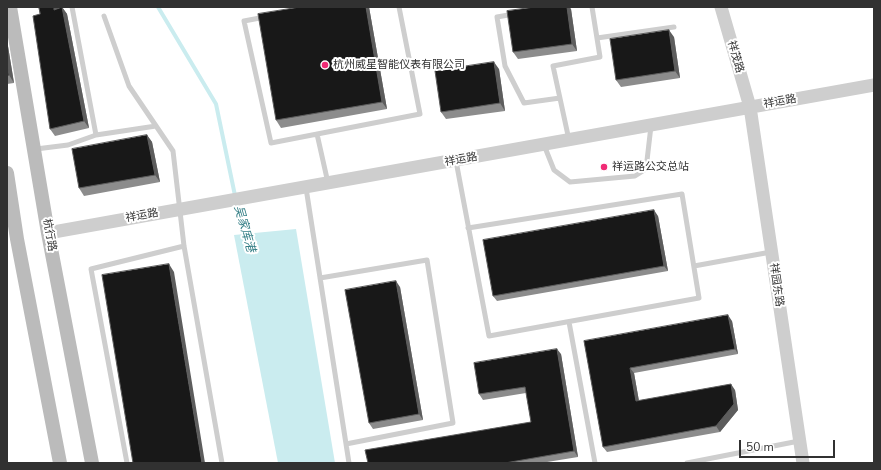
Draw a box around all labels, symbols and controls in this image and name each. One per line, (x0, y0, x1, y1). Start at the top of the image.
street label: 祥茂路 (724, 39, 746, 75)
place label: 杭州威星智能仪表有限公司 (333, 58, 465, 72)
marker: 杭州威星智能仪表有限公司 (320, 60, 330, 70)
street label: 祥运路 (763, 93, 797, 111)
street label: 祥运路 (444, 151, 478, 169)
place label: 祥运路公交总站 (612, 160, 689, 174)
marker: 祥运路公交总站 (599, 162, 609, 172)
water label: 吴家库港 (230, 204, 258, 254)
street label: 祥运路 (125, 207, 159, 225)
street label: 杭行路 (40, 218, 58, 252)
street label: 祥园东路 (766, 262, 786, 308)
scale bar (741, 432, 837, 458)
text: 50 m (746, 439, 774, 455)

